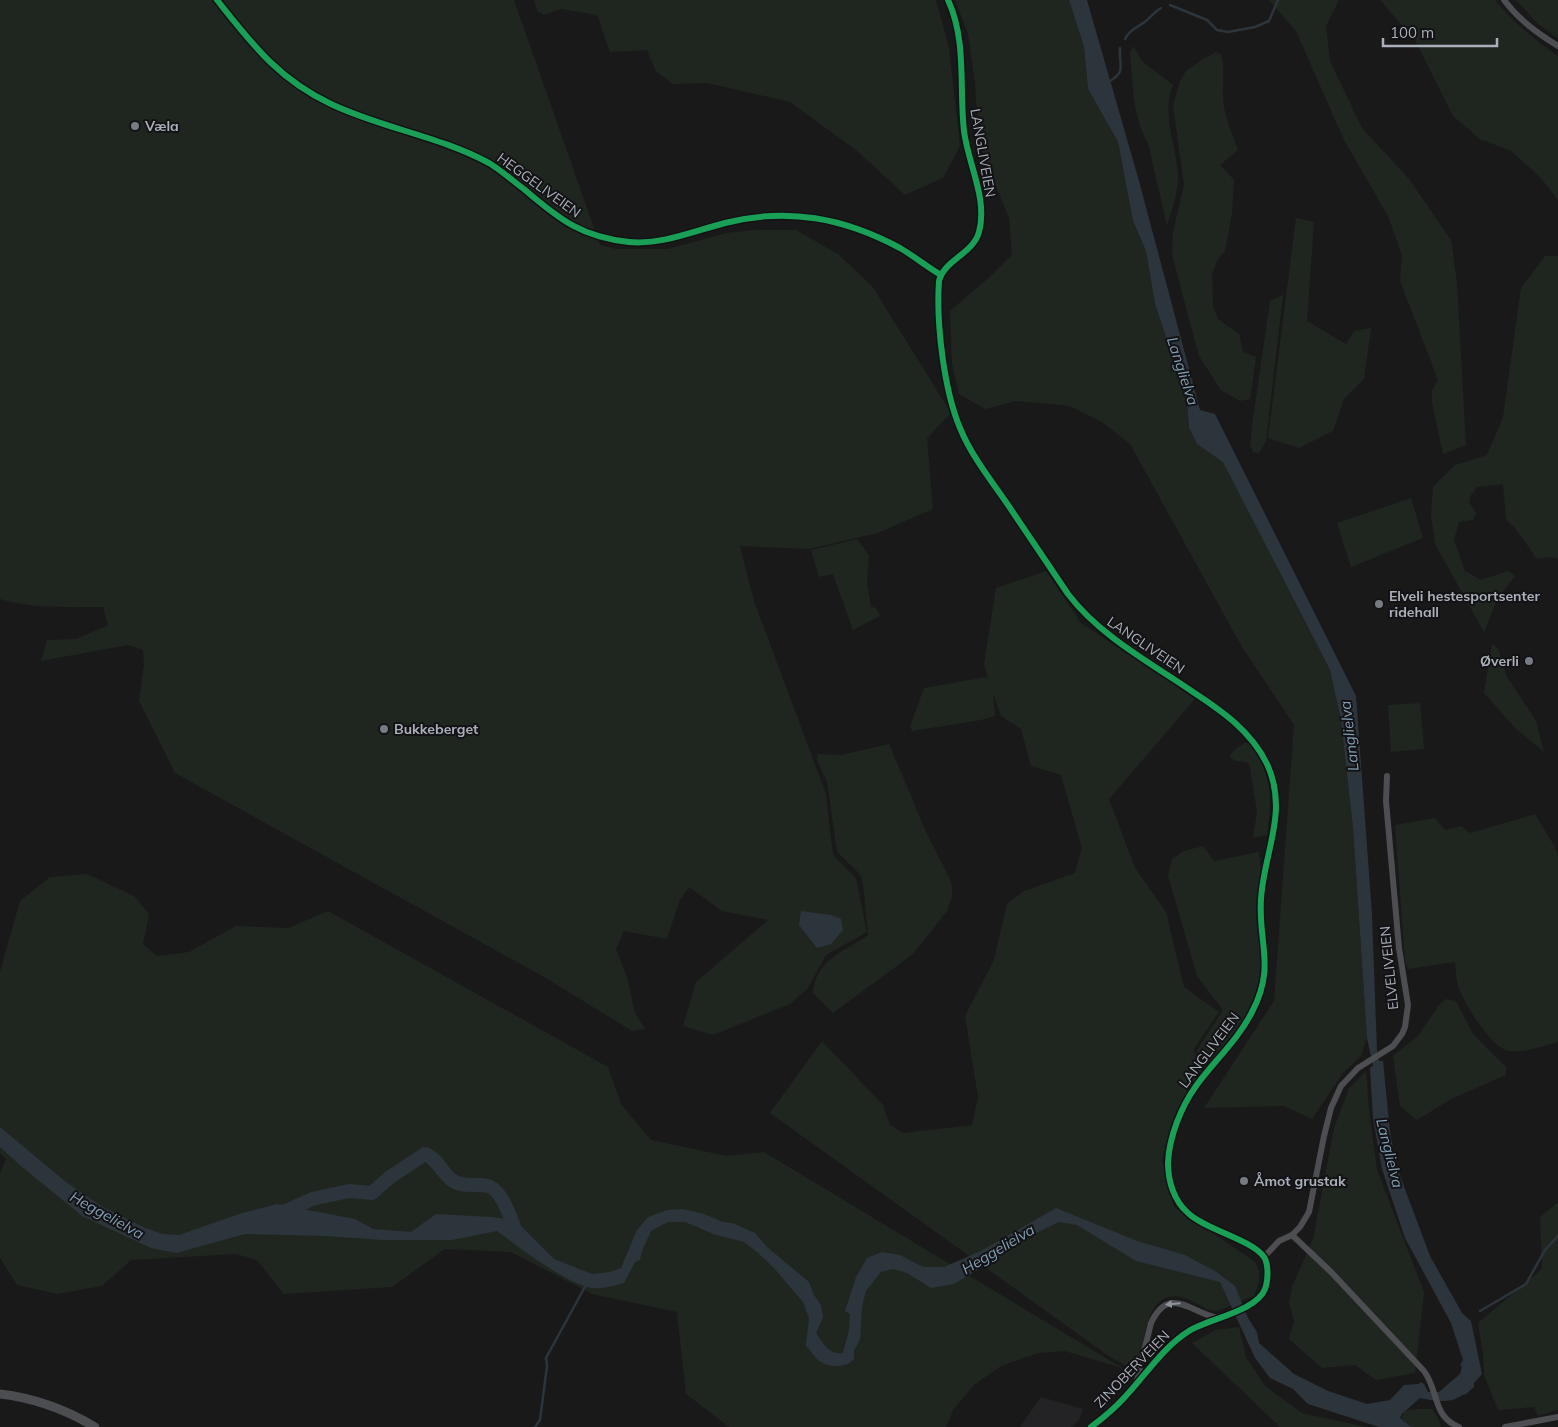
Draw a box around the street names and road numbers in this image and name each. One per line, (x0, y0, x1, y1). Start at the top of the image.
street label: LANGLIVEIEN (966, 107, 1000, 199)
street label: HEGGELIVEIEN (494, 149, 584, 221)
street label: LANGLIVEIEN (1104, 612, 1188, 678)
street label: ELVELIVEIEN (1376, 925, 1402, 1011)
street label: LANGLIVEIEN (1175, 1009, 1243, 1091)
street label: ZINOBERVEIEN (1090, 1326, 1174, 1412)

